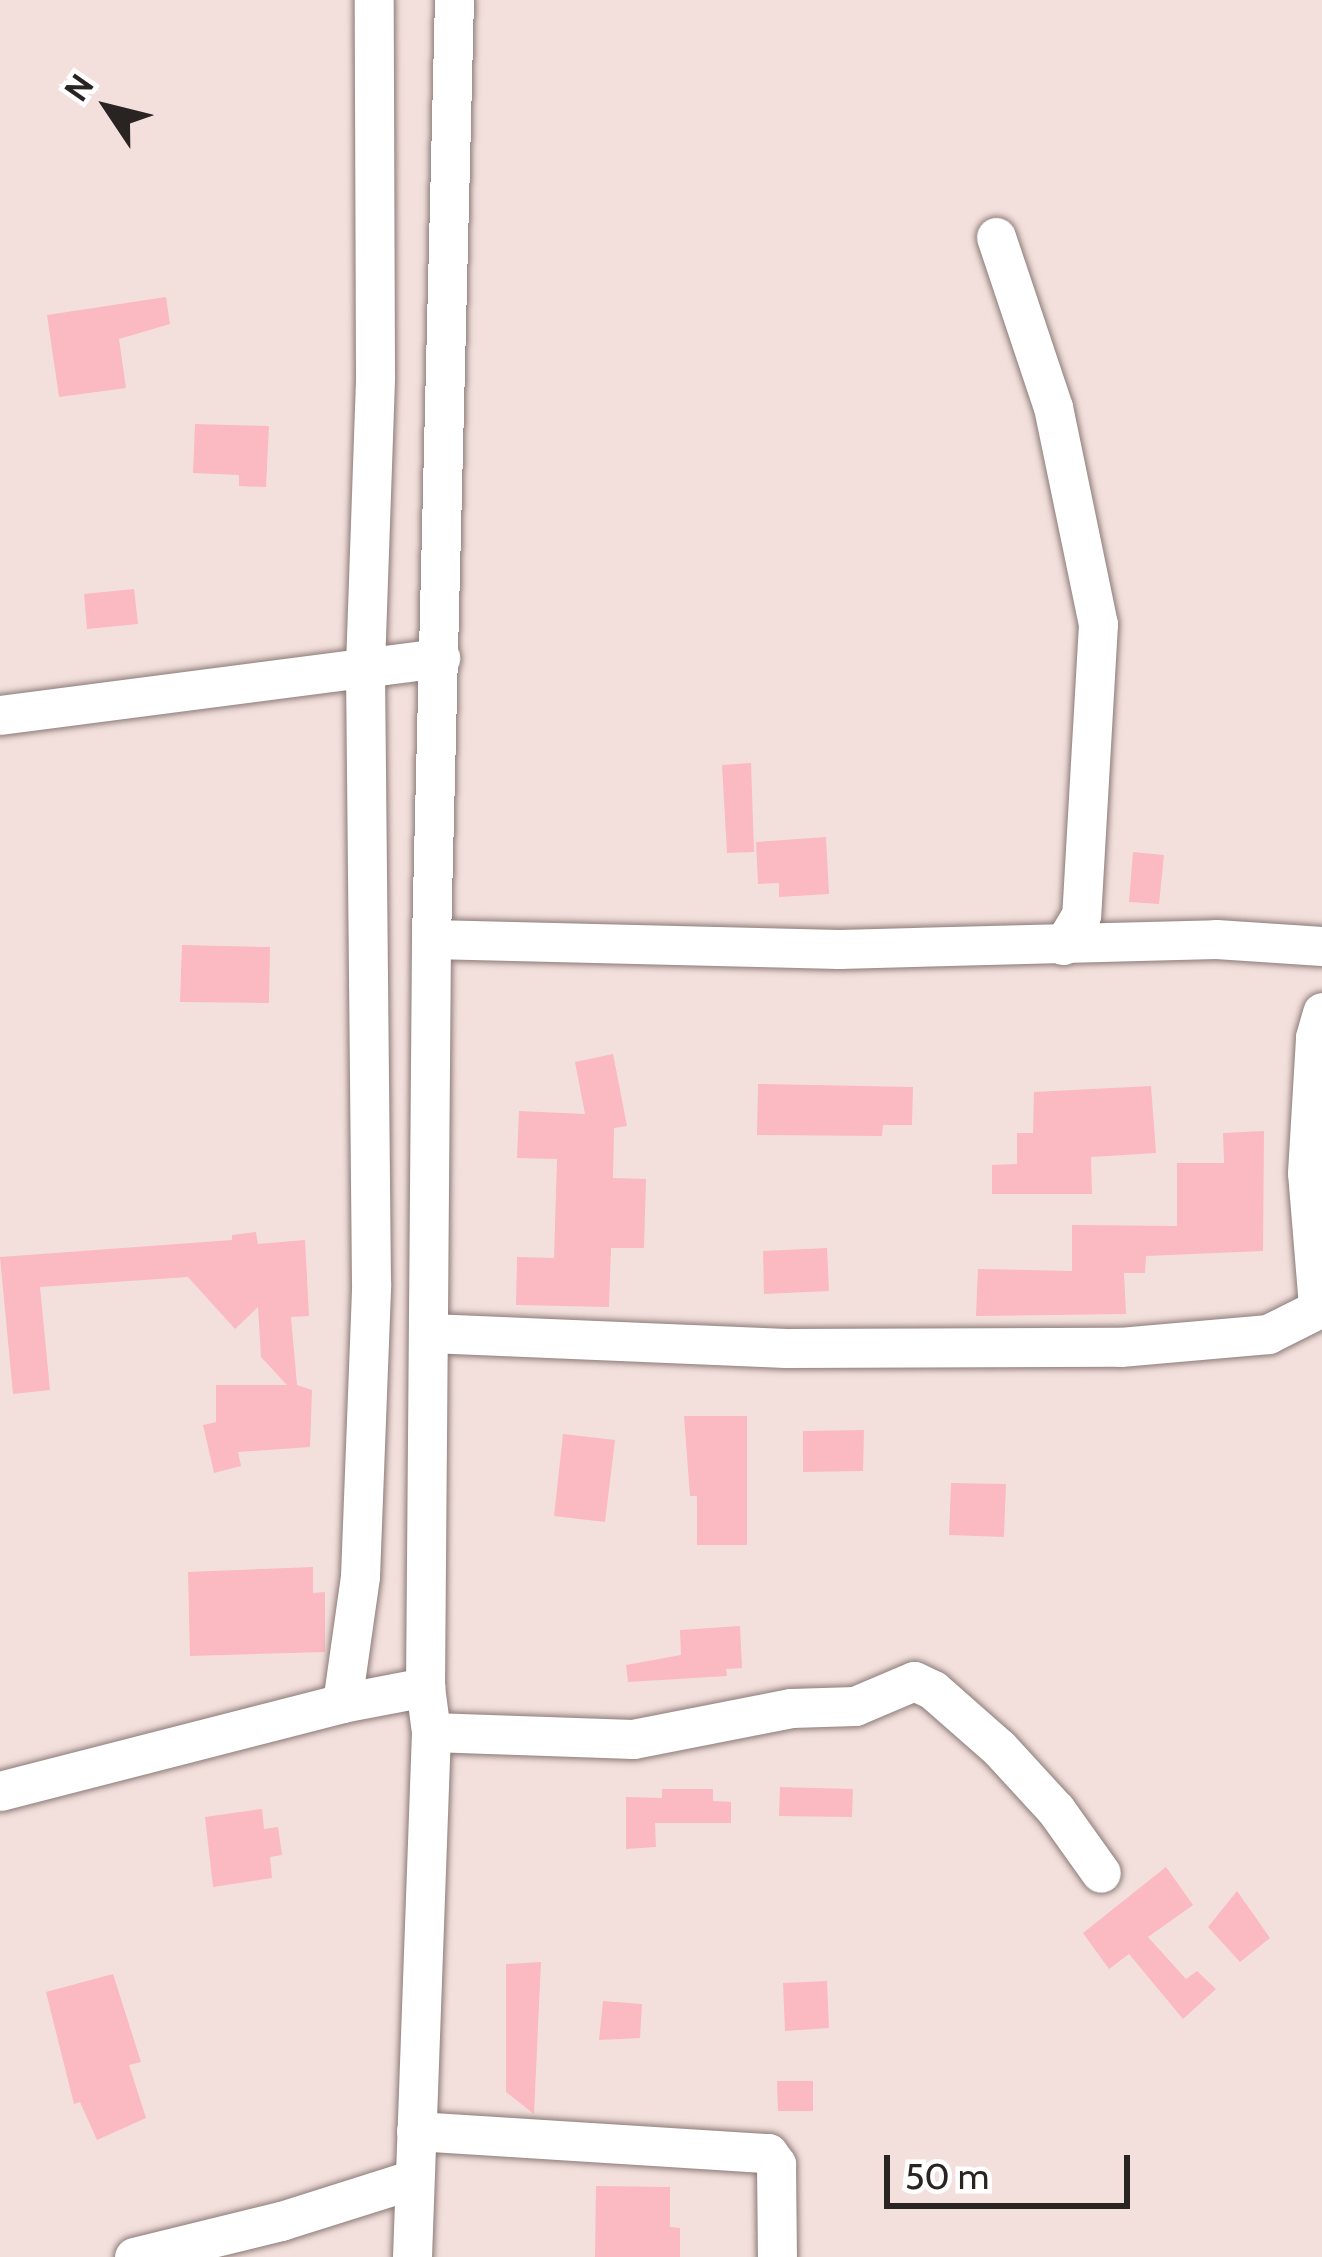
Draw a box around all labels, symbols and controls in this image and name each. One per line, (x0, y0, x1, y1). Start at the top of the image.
north arrow (48, 48, 168, 168)
text: N (55, 66, 102, 108)
scale bar (890, 2131, 1136, 2205)
text: 50 m (905, 2154, 989, 2198)

